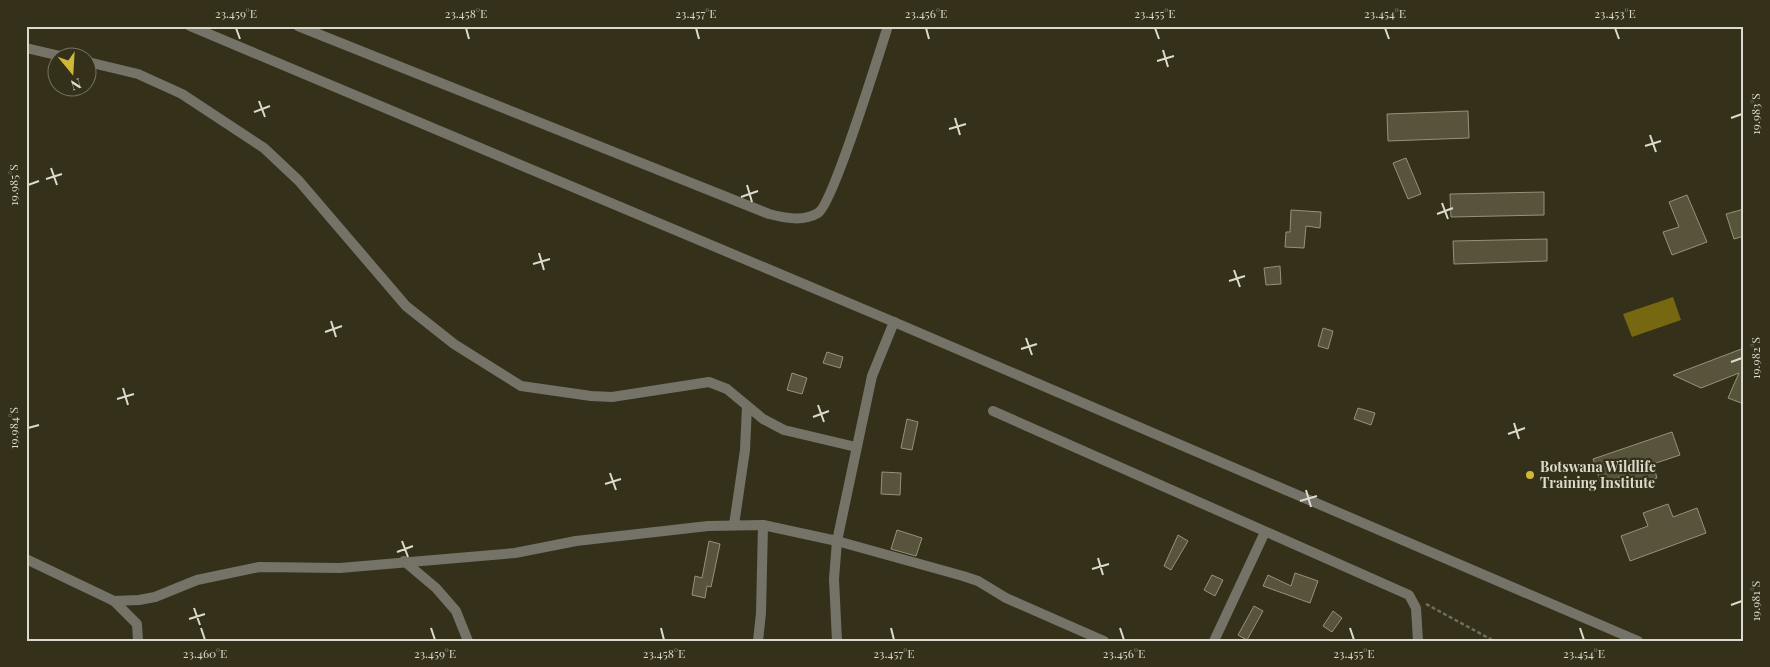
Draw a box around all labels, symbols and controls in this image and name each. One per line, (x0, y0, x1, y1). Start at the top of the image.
text: 23.459°E (215, 5, 257, 21)
text: 23.458°E (445, 5, 487, 21)
text: 23.457°E (675, 5, 717, 21)
text: 23.456°E (905, 5, 947, 21)
text: 23.455°E (1134, 5, 1176, 21)
text: 23.454°E (1364, 5, 1406, 21)
text: 23.453°E (1594, 5, 1636, 21)
north arrow (48, 48, 98, 98)
text: N (68, 74, 84, 95)
text: 19.983°S (1747, 93, 1763, 135)
text: 19.985°S (5, 164, 21, 206)
text: 19.982°S (1747, 337, 1763, 379)
text: 19.984°S (5, 407, 21, 449)
place label: Botswana Wildlife Training Institute (1540, 457, 1656, 492)
marker: Botswana Wildlife Training Institute (1524, 469, 1536, 481)
text: 19.981°S (1747, 581, 1763, 621)
text: 23.460°E (183, 645, 227, 661)
text: 23.459°E (414, 645, 456, 661)
text: 23.458°E (643, 645, 685, 661)
text: 23.457°E (873, 645, 915, 661)
text: 23.456°E (1103, 645, 1145, 661)
text: 23.455°E (1333, 645, 1375, 661)
text: 23.454°E (1563, 645, 1605, 661)

